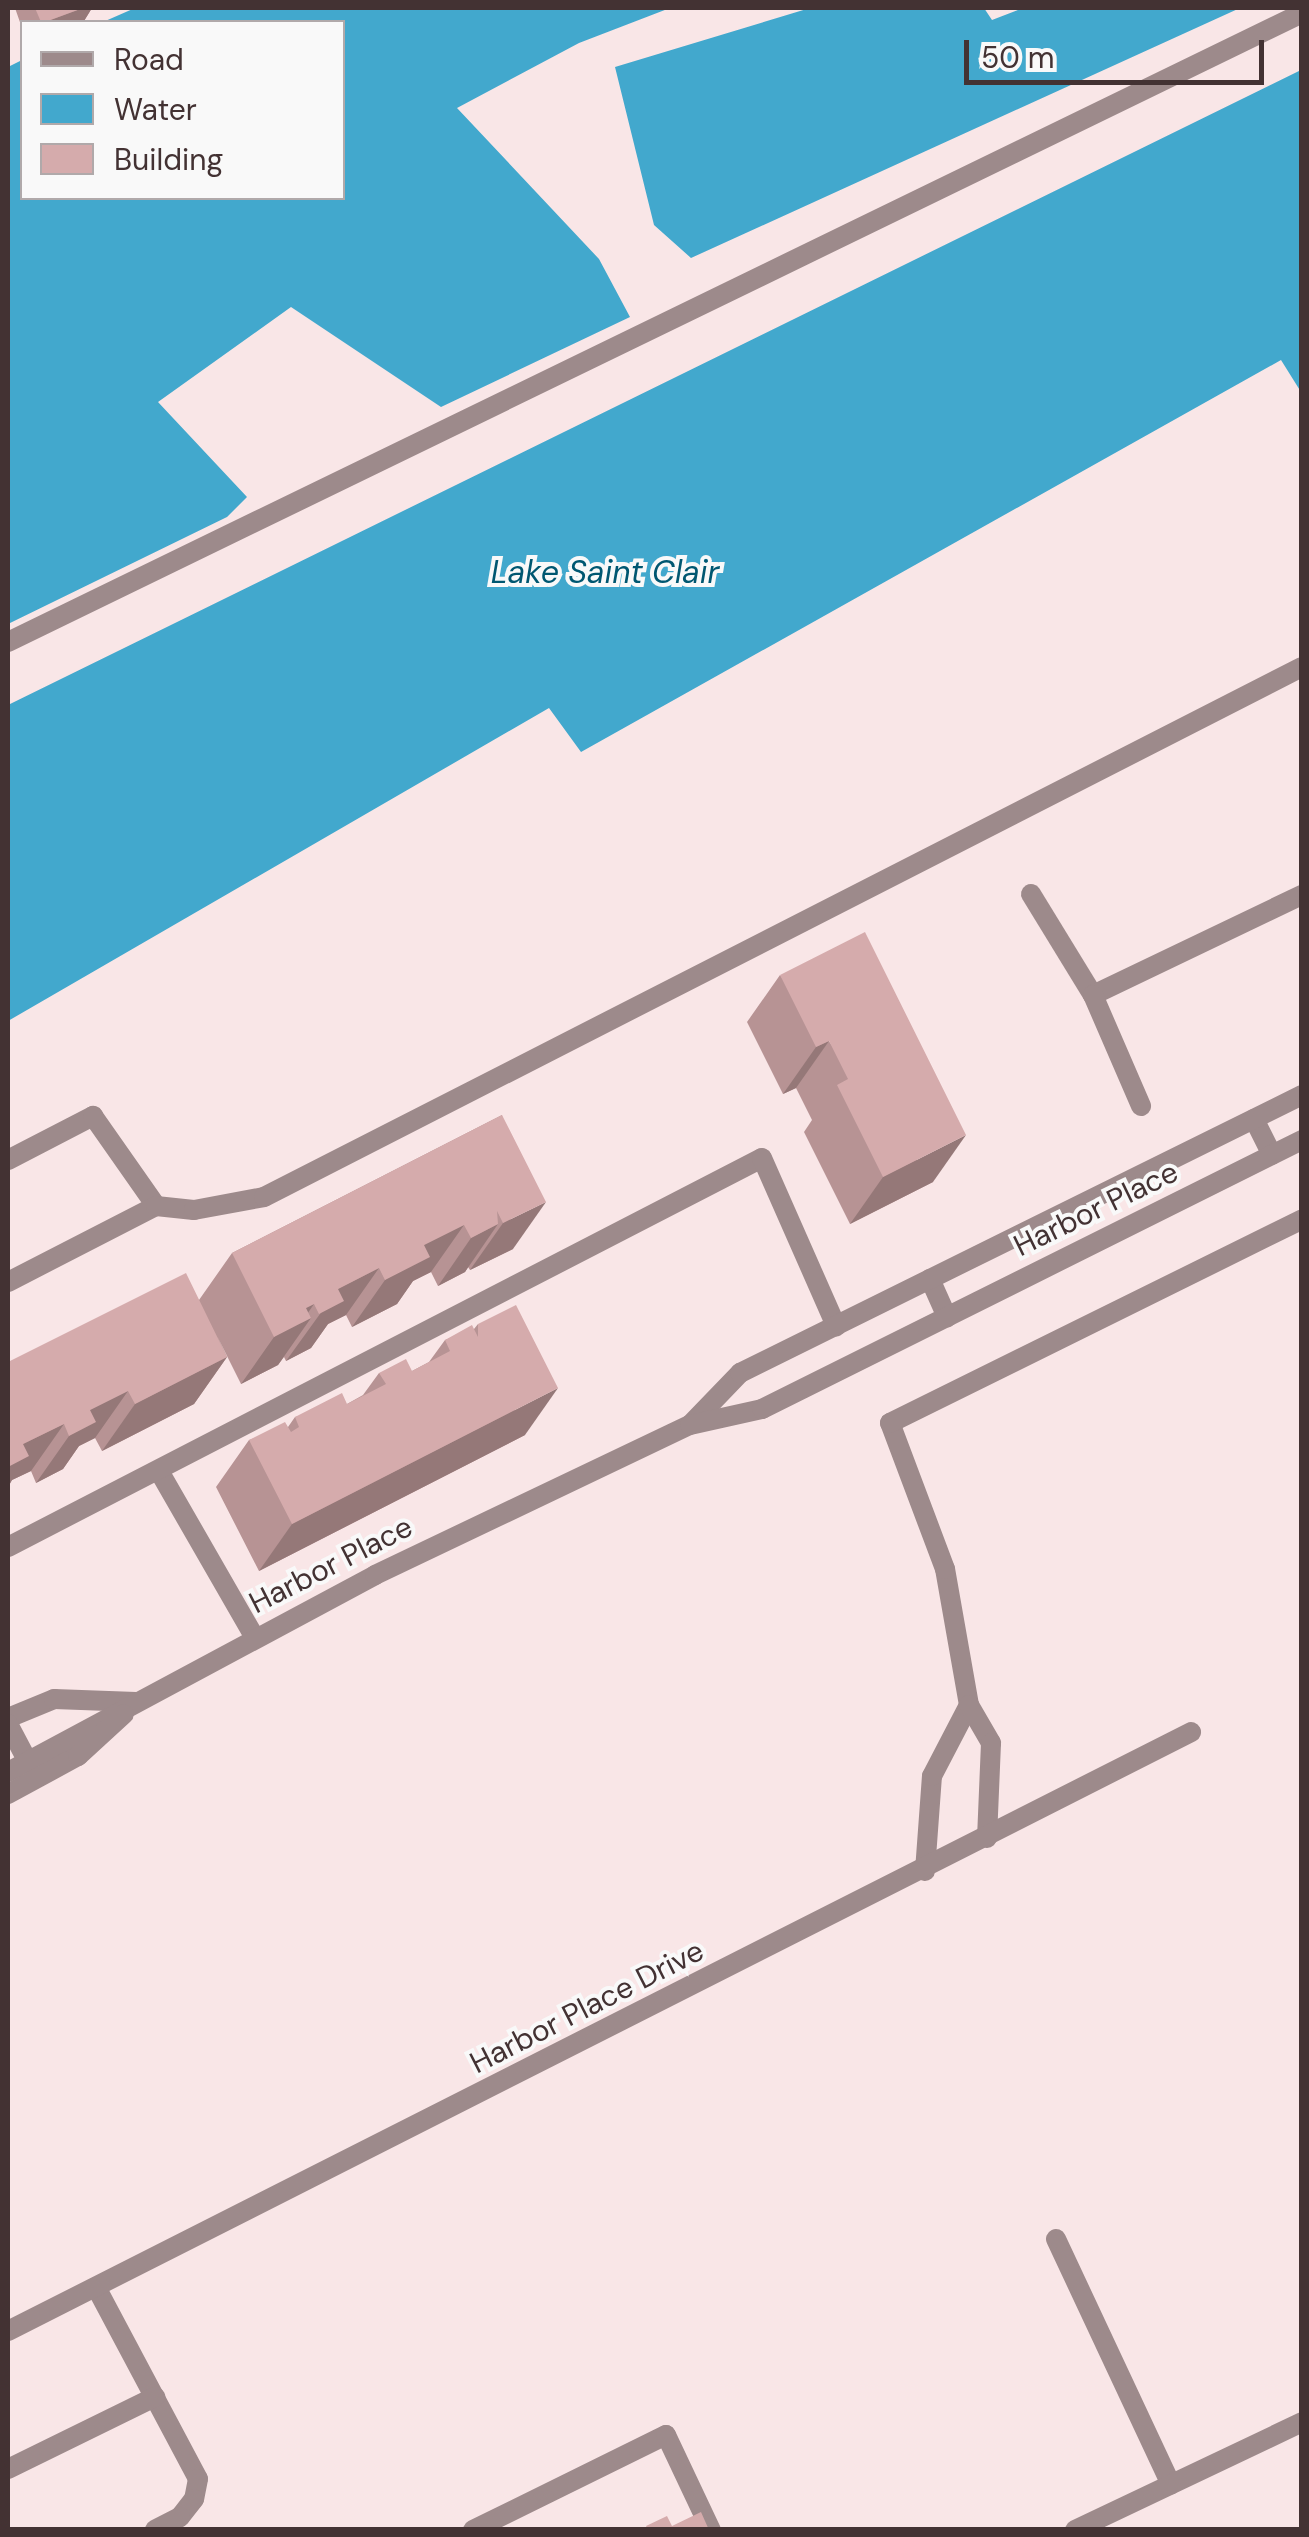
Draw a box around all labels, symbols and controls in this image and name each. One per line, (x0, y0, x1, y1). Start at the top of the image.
legend (20, 20, 345, 200)
scale bar (969, 20, 1269, 82)
text: 50 m (981, 38, 1055, 77)
text: Road (114, 40, 184, 79)
text: Water (114, 90, 197, 129)
text: Building (114, 140, 223, 179)
water label: Lake Saint Clair (491, 553, 719, 591)
street label: Harbor Place (1008, 1154, 1184, 1264)
street label: Harbor Place (243, 1509, 419, 1621)
street label: Harbor Place Drive (464, 1933, 710, 2081)

